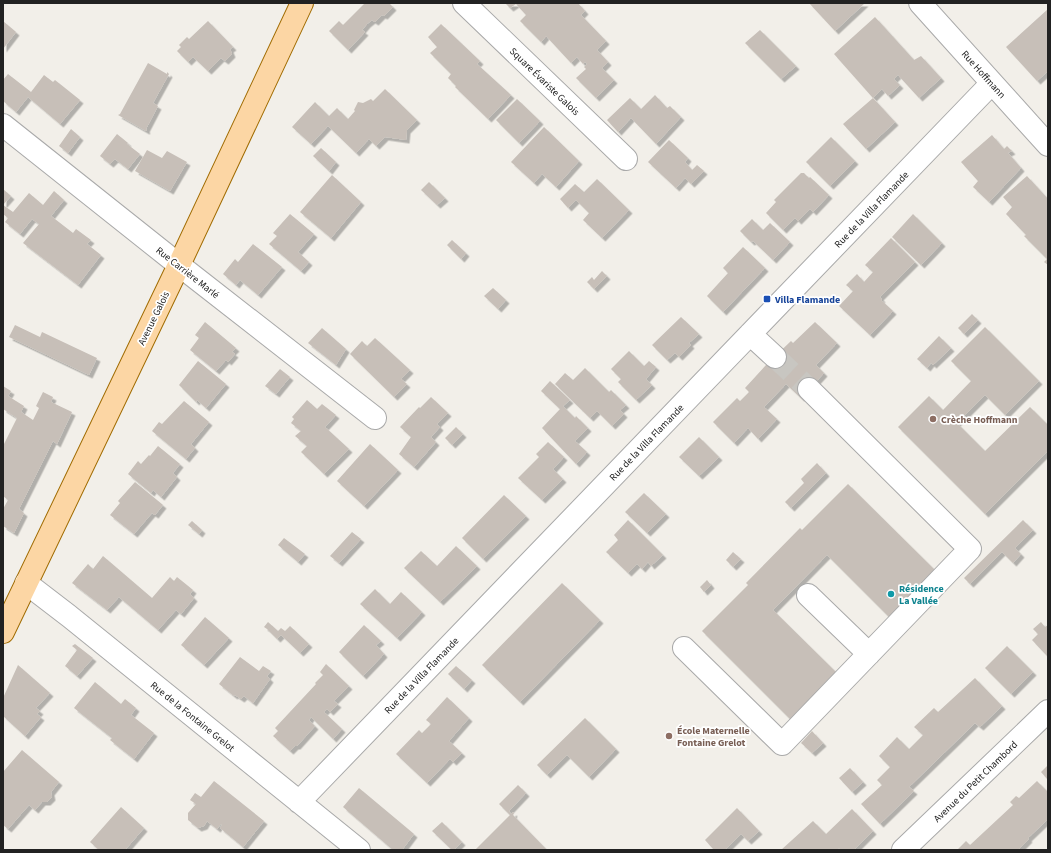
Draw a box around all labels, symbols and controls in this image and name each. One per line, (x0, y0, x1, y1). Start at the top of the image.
street label: Square Évariste Galois (506, 45, 582, 119)
street label: Rue Hoffmann (958, 48, 1009, 102)
street label: Rue de la Villa Flamande (831, 168, 912, 251)
street label: Rue Carrière Marlé (153, 244, 222, 302)
street label: Avenue Galois (135, 289, 173, 348)
place label: Villa Flamande (774, 293, 840, 307)
marker: Villa Flamande (762, 294, 772, 304)
street label: Rue de la Villa Flamande (606, 401, 687, 484)
place label: Crèche Hoffmann (941, 413, 1018, 427)
marker: Crèche Hoffmann (928, 414, 938, 424)
place label: Résidence La Vallée (899, 582, 944, 608)
marker: Résidence La Vallée (886, 589, 896, 599)
street label: Rue de la Villa Flamande (381, 634, 462, 717)
street label: Rue de la Fontaine Grelot (147, 678, 238, 756)
place label: École Maternelle Fontaine Grelot (677, 724, 750, 750)
marker: École Maternelle Fontaine Grelot (664, 731, 674, 741)
street label: Avenue du Petit Chambord (931, 738, 1021, 826)

